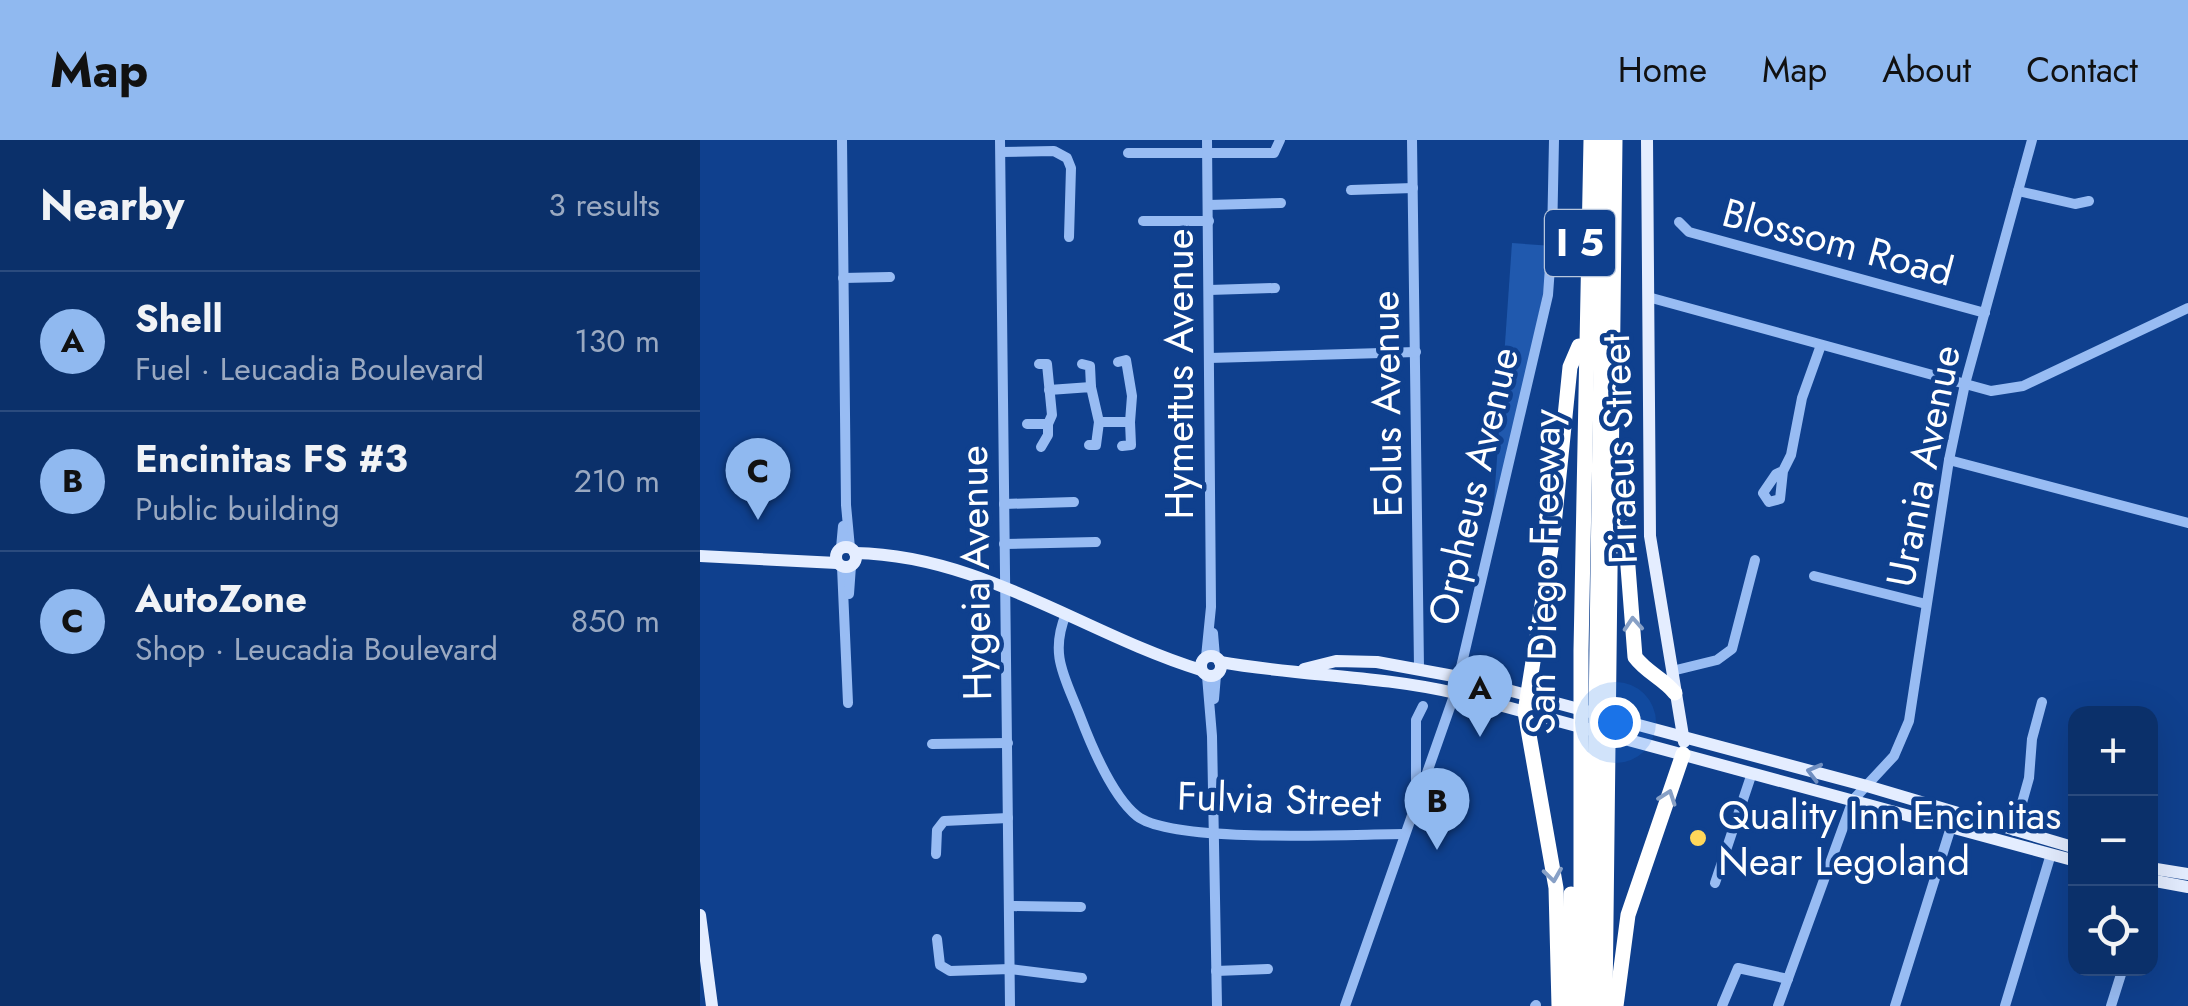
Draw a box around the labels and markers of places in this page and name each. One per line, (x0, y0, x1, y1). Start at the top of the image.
pin: C (726, 438, 790, 520)
pin: A (1448, 654, 1512, 737)
pin: B (1404, 768, 1470, 850)
place label: Quality Inn Encinitas Near Legoland (1718, 786, 2061, 890)
marker: Quality Inn Encinitas Near Legoland (1687, 827, 1709, 849)

